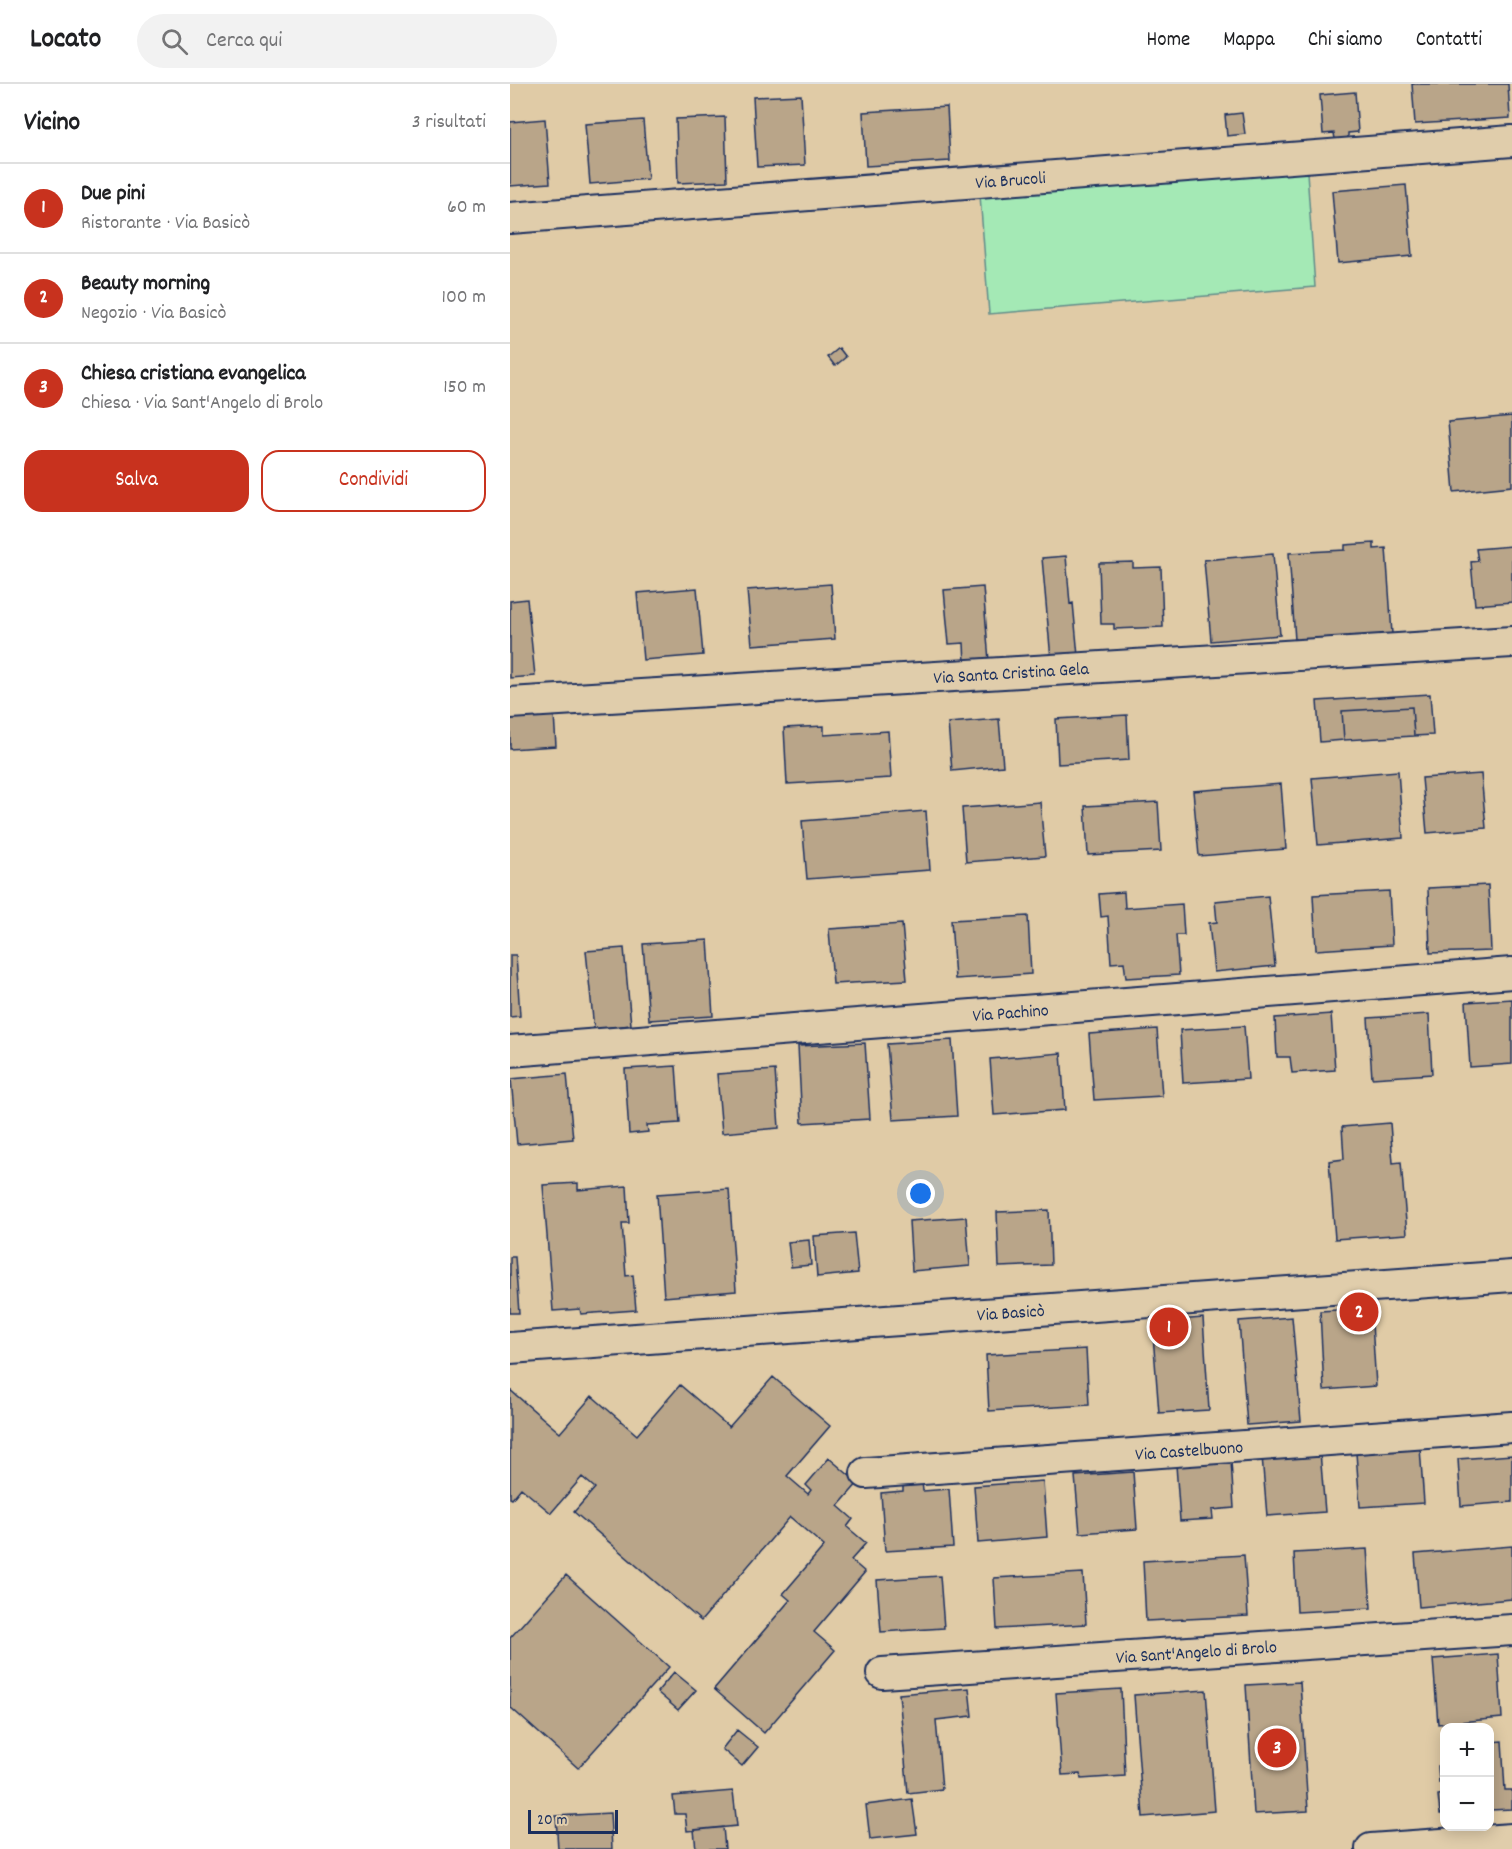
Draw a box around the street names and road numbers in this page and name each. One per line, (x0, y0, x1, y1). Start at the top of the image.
street label: Via Brucoli (975, 167, 1047, 197)
street label: Via Santa Cristina Gela (933, 658, 1090, 692)
street label: Via Pachino (972, 999, 1050, 1030)
street label: Via Basicò (976, 1300, 1046, 1329)
street label: Via Castelbuono (1134, 1436, 1244, 1469)
street label: Via Sant'Angelo di Brolo (1115, 1636, 1278, 1672)

